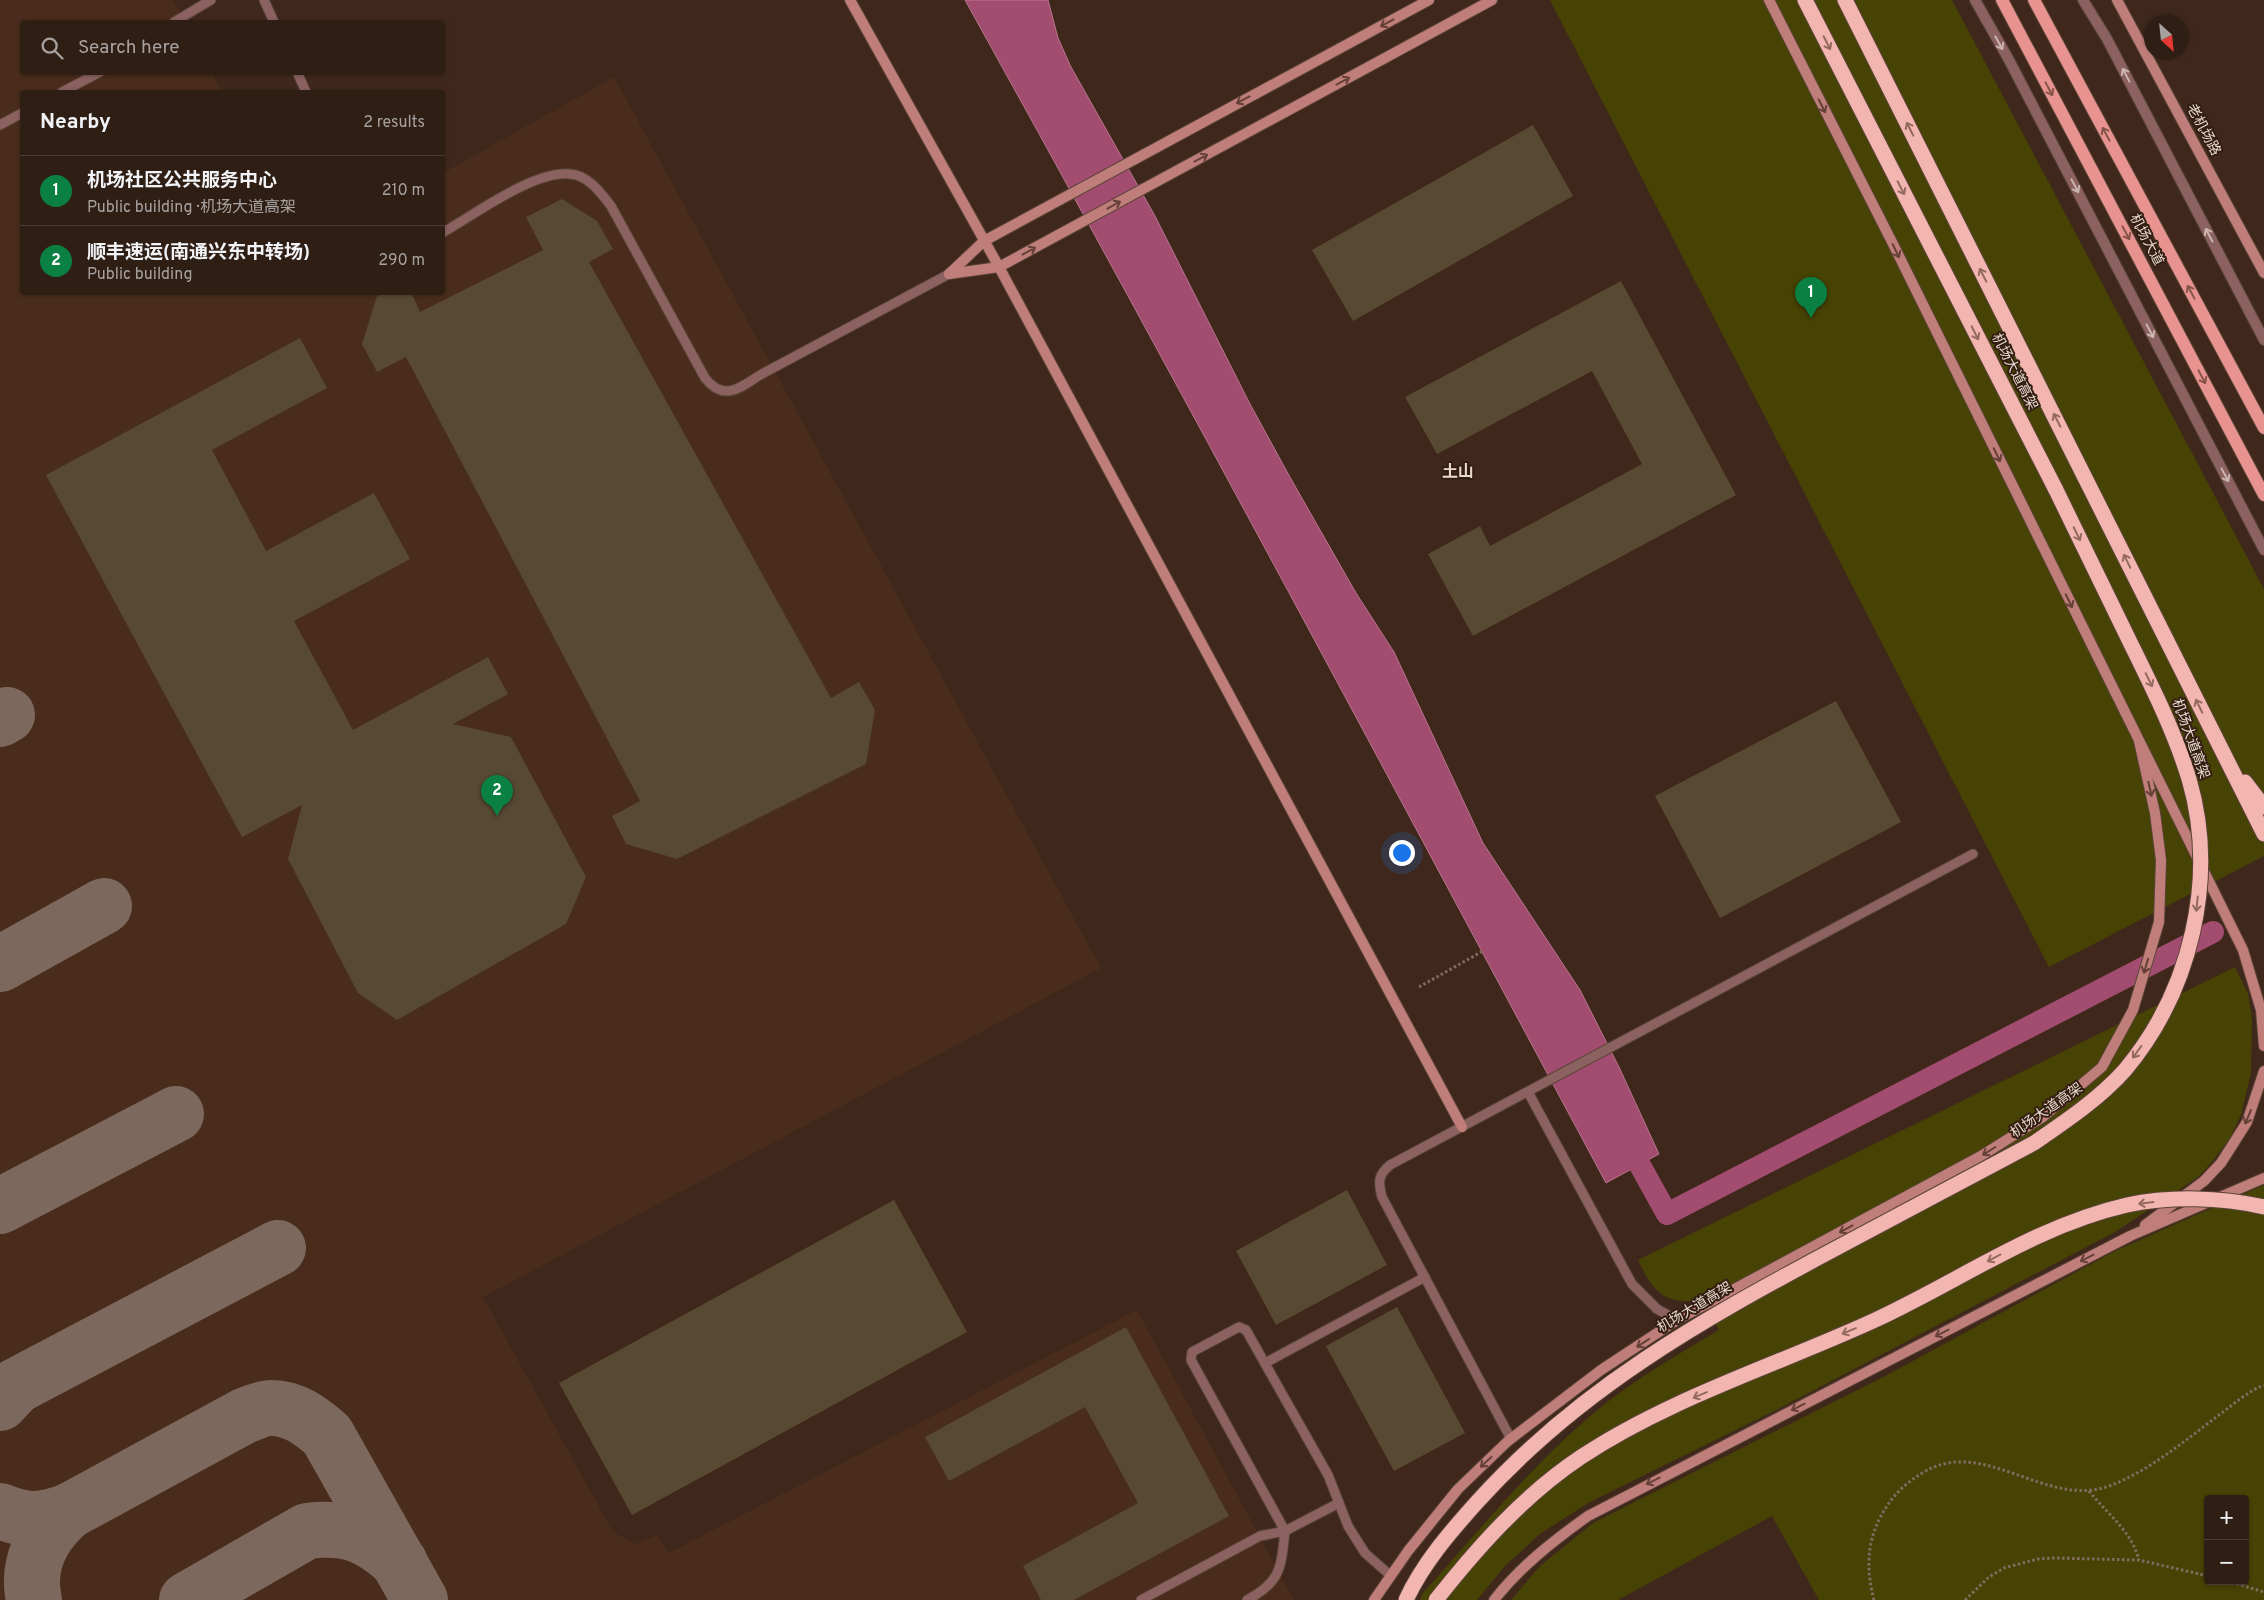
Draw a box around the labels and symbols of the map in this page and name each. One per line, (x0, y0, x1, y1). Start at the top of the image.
north arrow (2144, 15, 2189, 60)
one-way arrow (1379, 18, 1394, 28)
one-way arrow (1994, 35, 2004, 50)
one-way arrow (1822, 36, 1832, 51)
one-way arrow (2121, 68, 2130, 83)
one-way arrow (1336, 75, 1350, 85)
one-way arrow (2045, 82, 2055, 96)
one-way arrow (1236, 95, 1251, 105)
one-way arrow (1818, 98, 1828, 113)
street label: 老机场路 (2182, 101, 2224, 159)
one-way arrow (1905, 122, 1915, 137)
one-way arrow (2100, 127, 2110, 141)
one-way arrow (1193, 153, 1208, 163)
one-way arrow (2070, 179, 2080, 194)
one-way arrow (1897, 180, 1906, 195)
one-way arrow (1107, 200, 1122, 210)
street label: 机场大道 (2125, 211, 2167, 269)
one-way arrow (2121, 225, 2131, 240)
one-way arrow (2204, 227, 2214, 242)
one-way arrow (1892, 243, 1901, 258)
one-way arrow (1021, 246, 1036, 256)
one-way arrow (1978, 267, 1988, 282)
pin: 1 (1795, 277, 1827, 318)
one-way arrow (2186, 285, 2196, 300)
one-way arrow (2145, 323, 2155, 338)
one-way arrow (1970, 325, 1980, 340)
street label: 机场大道高架 (1987, 331, 2041, 413)
one-way arrow (2197, 369, 2207, 383)
one-way arrow (2052, 412, 2062, 427)
one-way arrow (1993, 447, 2002, 462)
district label: 土山 (1442, 463, 1474, 483)
one-way arrow (2220, 467, 2230, 482)
one-way arrow (2073, 526, 2083, 541)
one-way arrow (2122, 553, 2132, 568)
one-way arrow (2064, 593, 2074, 608)
one-way arrow (2145, 672, 2154, 687)
street label: 机场大道高架 (2168, 697, 2212, 781)
one-way arrow (2194, 699, 2203, 714)
pin: 2 (481, 775, 513, 816)
one-way arrow (2146, 780, 2155, 796)
your location (1389, 840, 1415, 866)
one-way arrow (2192, 895, 2202, 911)
one-way arrow (2141, 958, 2150, 974)
one-way arrow (2132, 1045, 2142, 1059)
street label: 机场大道高架 (2008, 1080, 2086, 1142)
one-way arrow (2243, 1109, 2253, 1124)
one-way arrow (1982, 1147, 1996, 1157)
one-way arrow (2138, 1198, 2154, 1208)
one-way arrow (1839, 1225, 1854, 1234)
one-way arrow (1987, 1253, 2002, 1263)
one-way arrow (2080, 1254, 2095, 1263)
street label: 机场大道高架 (1655, 1279, 1735, 1337)
one-way arrow (1842, 1327, 1857, 1337)
one-way arrow (1935, 1328, 1950, 1338)
one-way arrow (1637, 1338, 1651, 1348)
one-way arrow (1693, 1391, 1708, 1401)
one-way arrow (1791, 1403, 1806, 1412)
one-way arrow (1480, 1456, 1493, 1468)
one-way arrow (1646, 1477, 1661, 1486)

